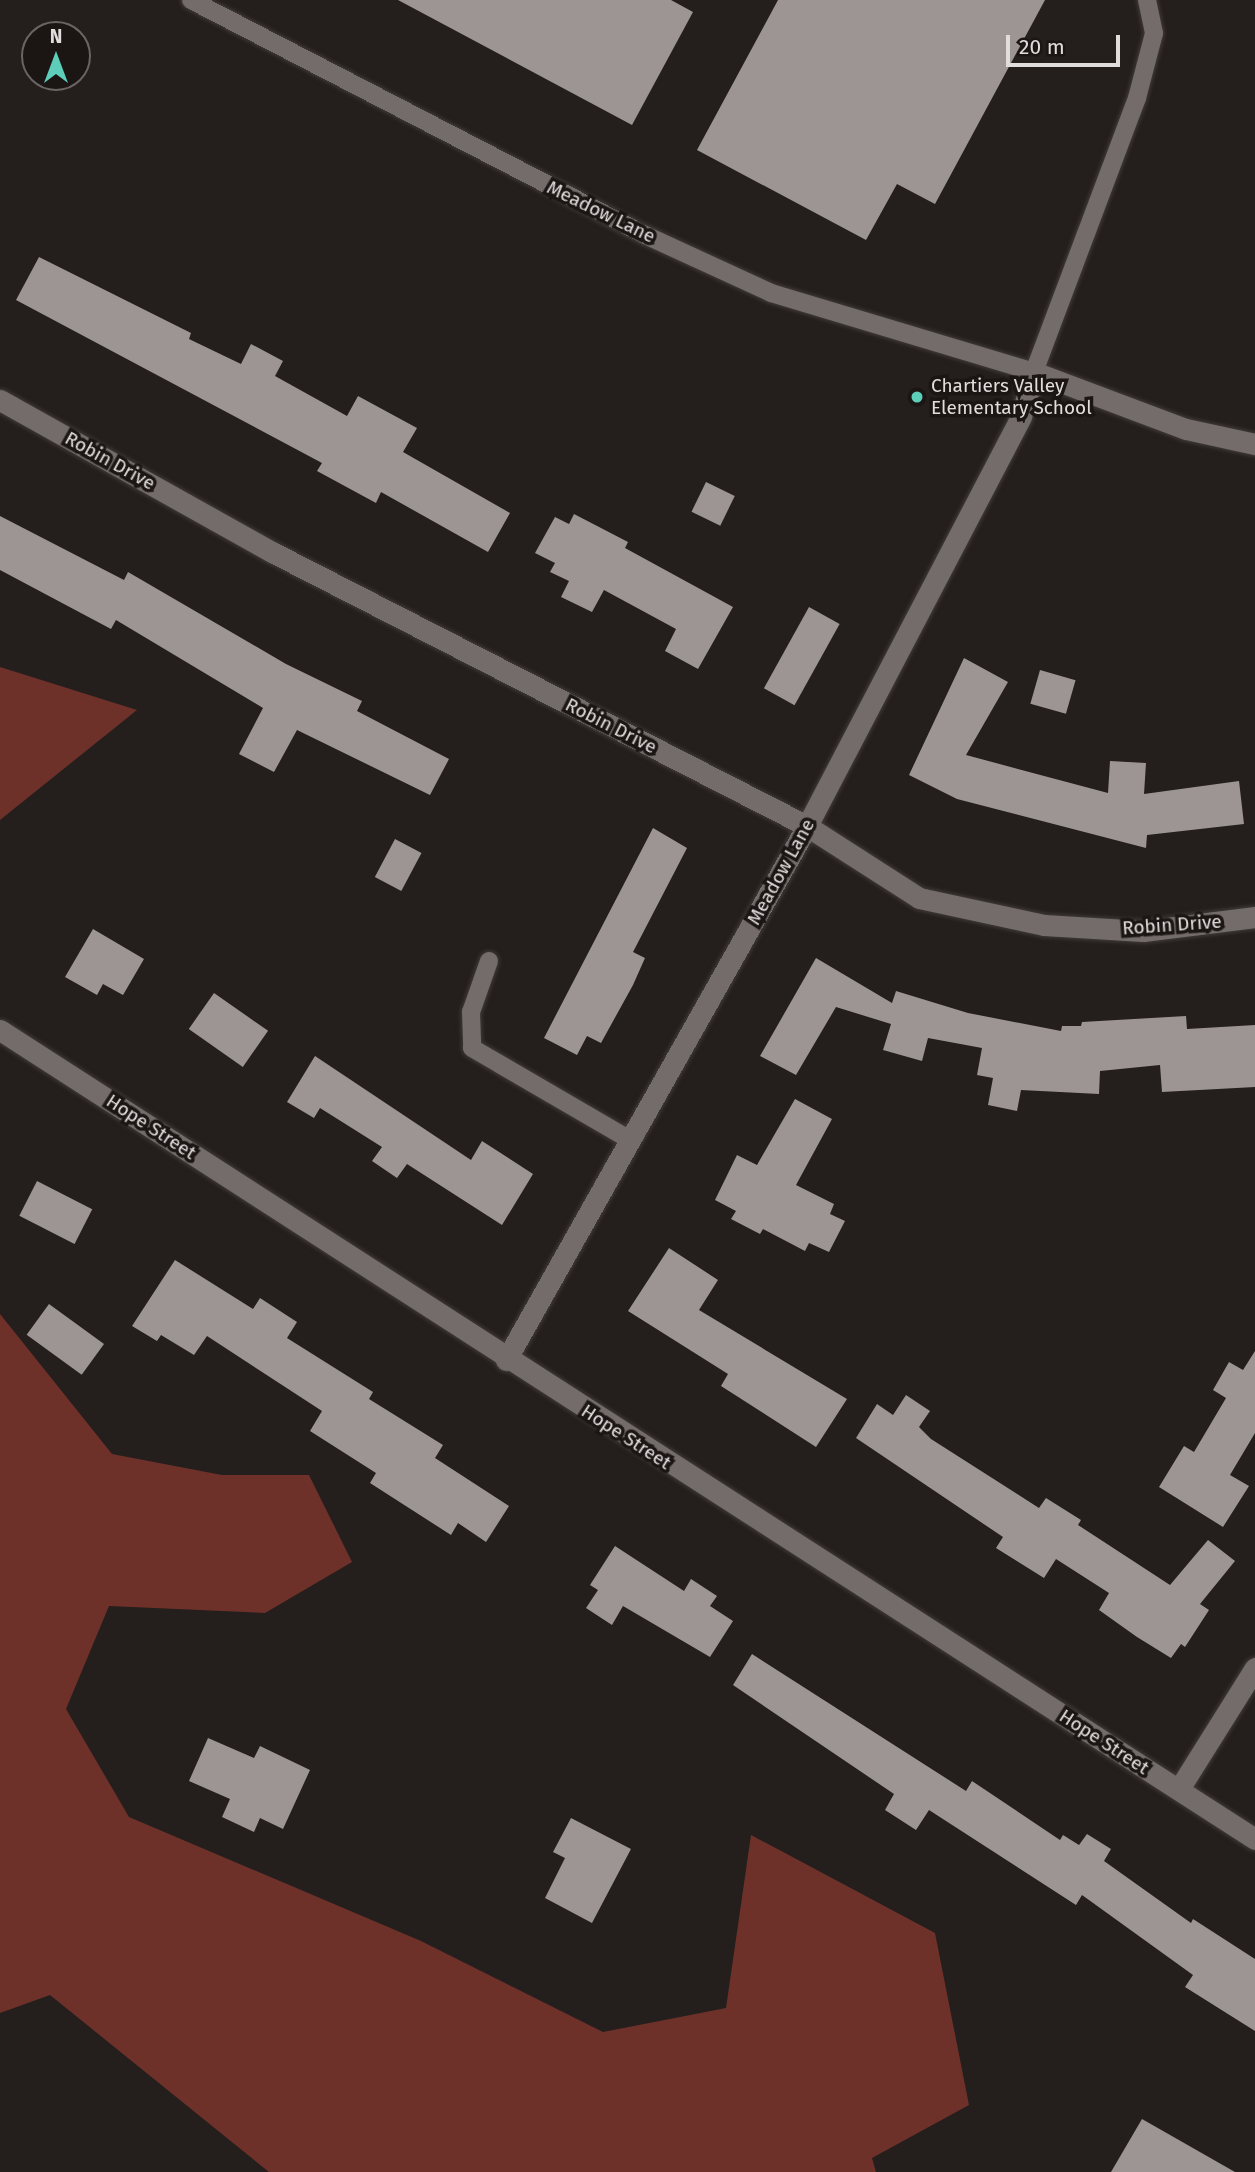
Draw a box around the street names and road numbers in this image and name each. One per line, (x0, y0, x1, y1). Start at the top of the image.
street label: Meadow Lane (543, 176, 659, 248)
street label: Robin Drive (61, 427, 159, 495)
street label: Robin Drive (561, 693, 661, 759)
street label: Meadow Lane (743, 815, 819, 929)
street label: Robin Drive (1121, 910, 1223, 940)
street label: Hope Street (102, 1090, 200, 1164)
street label: Hope Street (577, 1400, 675, 1474)
street label: Hope Street (1055, 1705, 1153, 1779)

